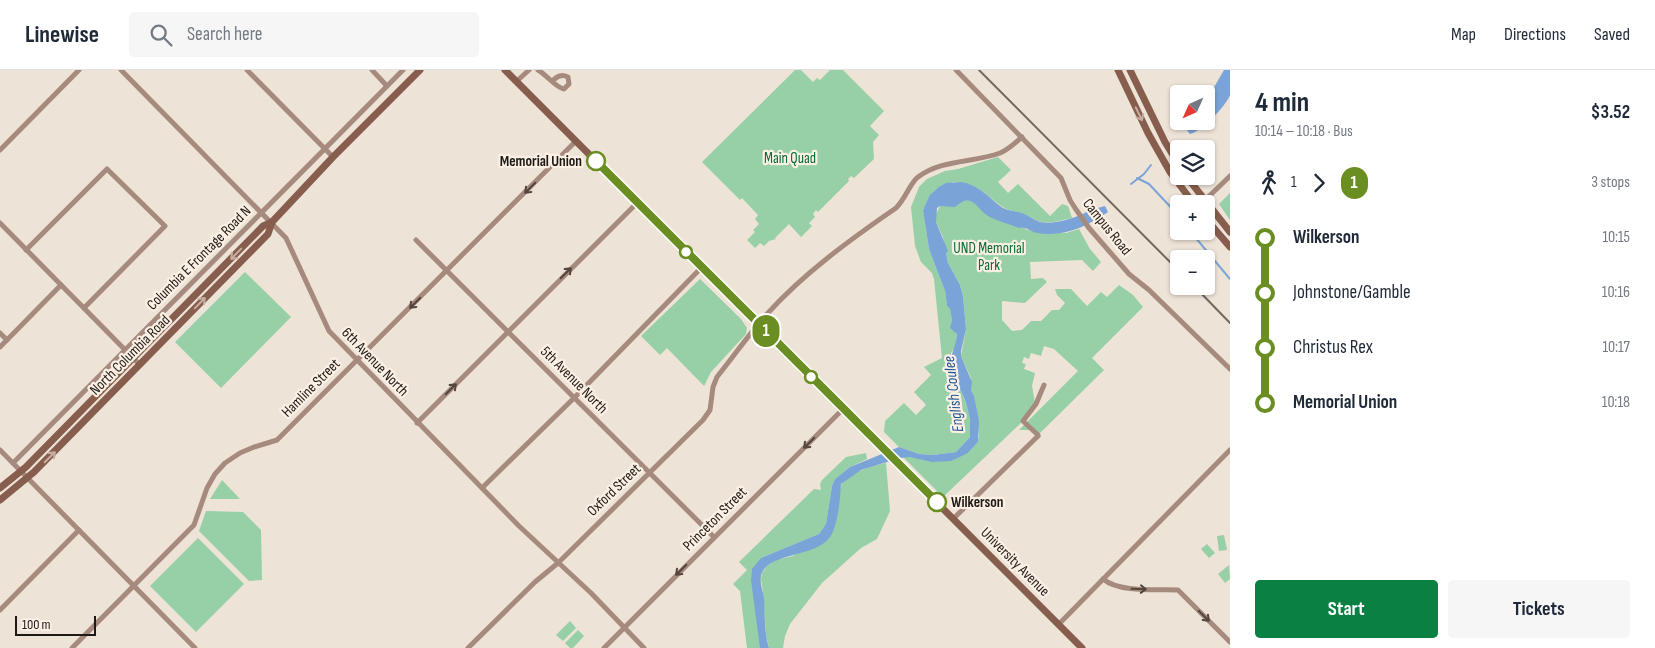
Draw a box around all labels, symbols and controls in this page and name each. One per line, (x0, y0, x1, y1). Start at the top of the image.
search box (129, 12, 479, 57)
text: Linewise (25, 20, 99, 49)
icon: search (147, 21, 175, 49)
text: Search here (187, 23, 263, 46)
text: Map (1451, 24, 1476, 45)
text: Directions (1504, 24, 1566, 45)
text: Saved (1594, 24, 1630, 45)
north arrow (1170, 85, 1215, 130)
map controls (1170, 85, 1215, 295)
text: 4 min (1255, 86, 1309, 119)
text: $3.52 (1591, 101, 1630, 124)
one-way arrow (1135, 106, 1144, 121)
text: 10:14 – 10:18 · Bus (1255, 122, 1353, 141)
button: layers (1170, 140, 1215, 185)
park label: Main Quad (764, 149, 816, 168)
marker: Memorial Union (586, 151, 606, 171)
place label: Memorial Union (500, 152, 582, 171)
icon: walk (1255, 169, 1283, 197)
icon: forward (1305, 169, 1333, 197)
text: 1 (1351, 172, 1358, 193)
text: 1 (1291, 173, 1297, 192)
text: 3 stops (1591, 173, 1630, 192)
one-way arrow (523, 182, 536, 194)
street label: Campus Road (1078, 195, 1136, 259)
button: + (1170, 195, 1215, 240)
street label: Columbia E Frontage Road N (143, 202, 255, 314)
text: Wilkerson (1293, 226, 1360, 249)
text: 10:15 (1602, 228, 1630, 247)
park label: UND Memorial Park (953, 239, 1025, 275)
unlabelled marker (679, 245, 693, 259)
one-way arrow (230, 248, 242, 260)
button: − (1170, 250, 1215, 295)
one-way arrow (560, 267, 572, 280)
text: Johnstone/Gamble (1293, 281, 1411, 304)
text: 10:16 (1602, 283, 1630, 302)
one-way arrow (194, 297, 206, 310)
one-way arrow (408, 297, 421, 309)
street label: North Columbia Road (86, 311, 174, 399)
line badge: 1 (750, 315, 782, 347)
text: 1 (762, 320, 770, 341)
street label: 6th Avenue North (337, 324, 413, 400)
text: Christus Rex (1293, 336, 1373, 359)
text: 10:17 (1602, 338, 1630, 357)
street label: 5th Avenue North (536, 342, 612, 418)
street label: Hamline Street (278, 354, 345, 421)
water label: English Coulee (940, 355, 968, 433)
unlabelled marker (804, 370, 818, 384)
one-way arrow (445, 382, 457, 395)
text: Memorial Union (1293, 391, 1397, 414)
text: 10:18 (1602, 393, 1630, 412)
one-way arrow (802, 437, 815, 449)
one-way arrow (43, 451, 55, 463)
street label: Oxford Street (583, 459, 645, 520)
street label: Princeton Street (679, 483, 751, 555)
marker: Wilkerson (927, 492, 947, 512)
place label: Wilkerson (951, 493, 1004, 512)
street label: University Avenue (976, 523, 1054, 601)
one-way arrow (676, 564, 688, 576)
button: Start (1255, 580, 1438, 638)
button: Tickets (1448, 580, 1630, 638)
one-way arrow (1131, 584, 1147, 593)
one-way arrow (1198, 610, 1210, 622)
scale bar (15, 613, 96, 636)
text: 100 m (22, 616, 51, 633)

